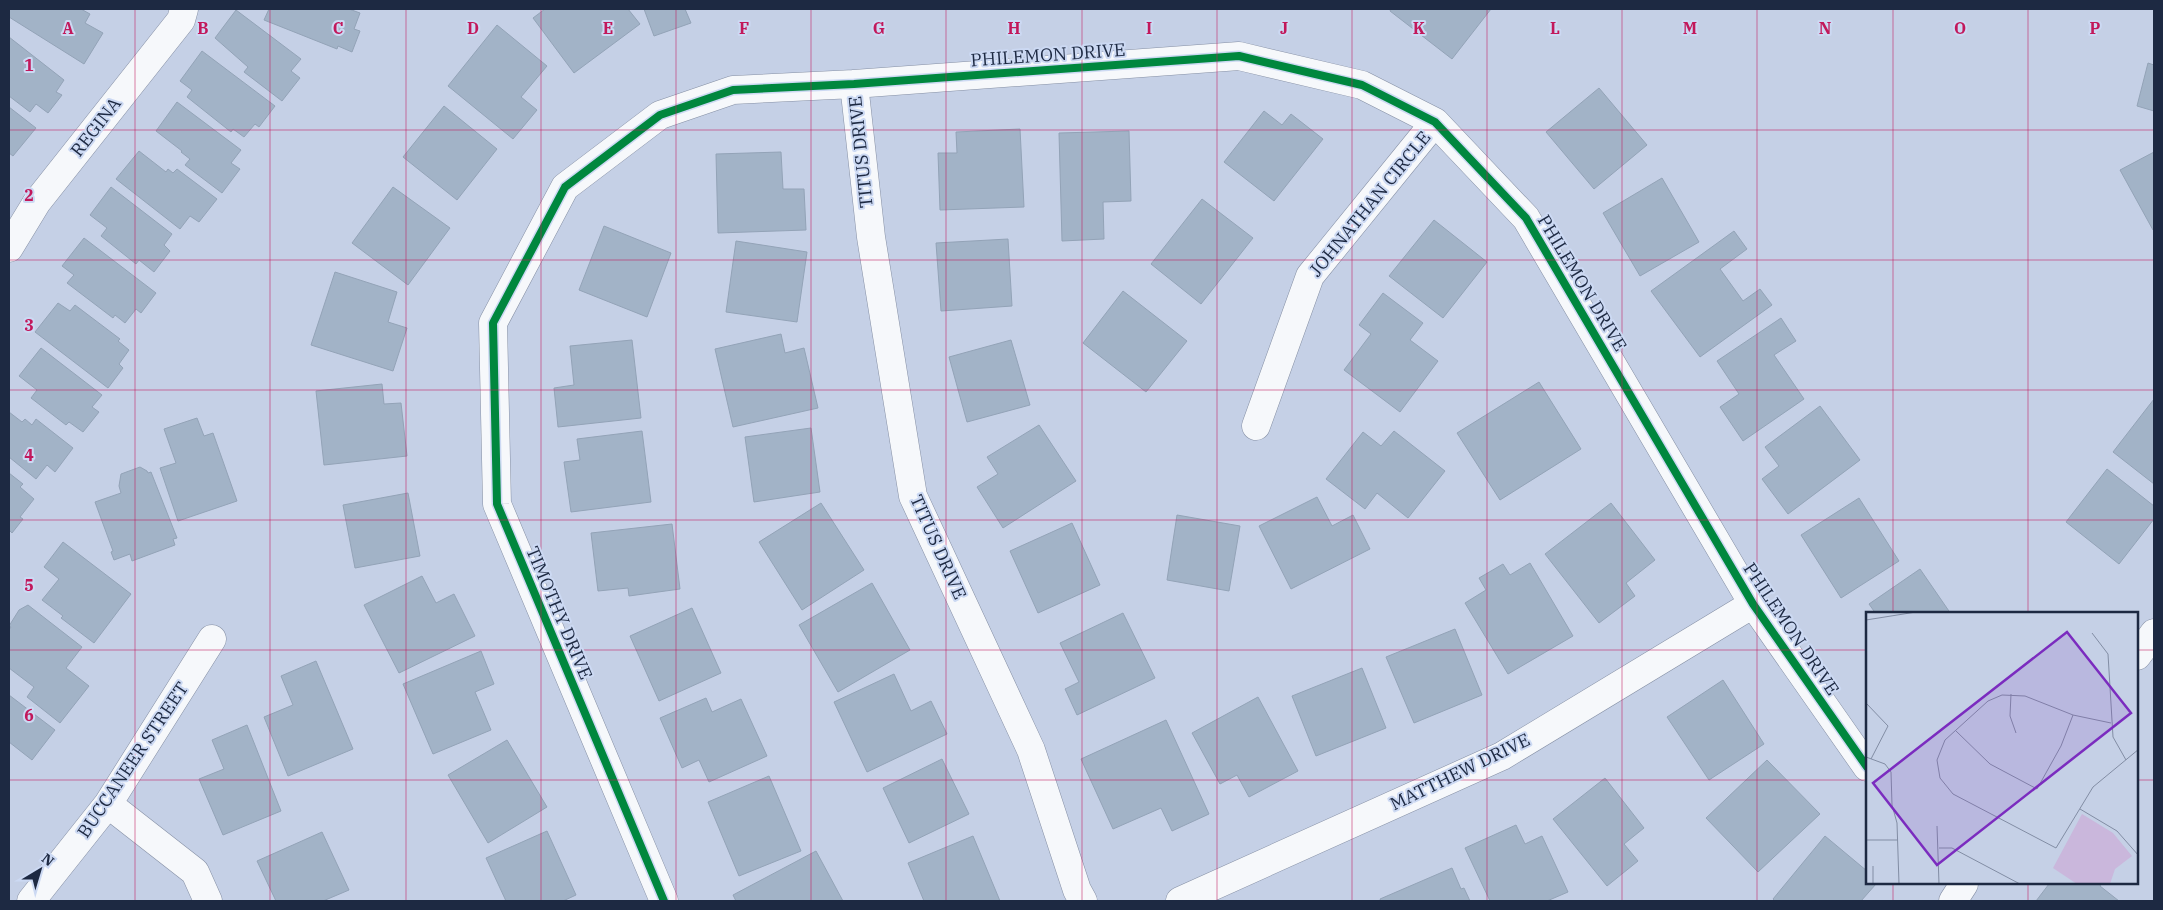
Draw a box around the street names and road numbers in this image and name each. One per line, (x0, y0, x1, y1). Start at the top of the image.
street label: PHILEMON DRIVE (970, 38, 1126, 71)
street label: REGINA (65, 92, 126, 161)
street label: TITUS DRIVE (843, 95, 878, 209)
street label: JOHNATHAN CIRCLE (1304, 126, 1435, 281)
street label: PHILEMON DRIVE (1533, 210, 1632, 355)
street label: TITUS DRIVE (905, 491, 972, 603)
street label: TIMOTHY DRIVE (521, 543, 598, 683)
street label: PHILEMON DRIVE (1738, 558, 1844, 699)
street label: BUCCANEER STREET (72, 677, 193, 842)
street label: MATTHEW DRIVE (1386, 728, 1533, 815)

